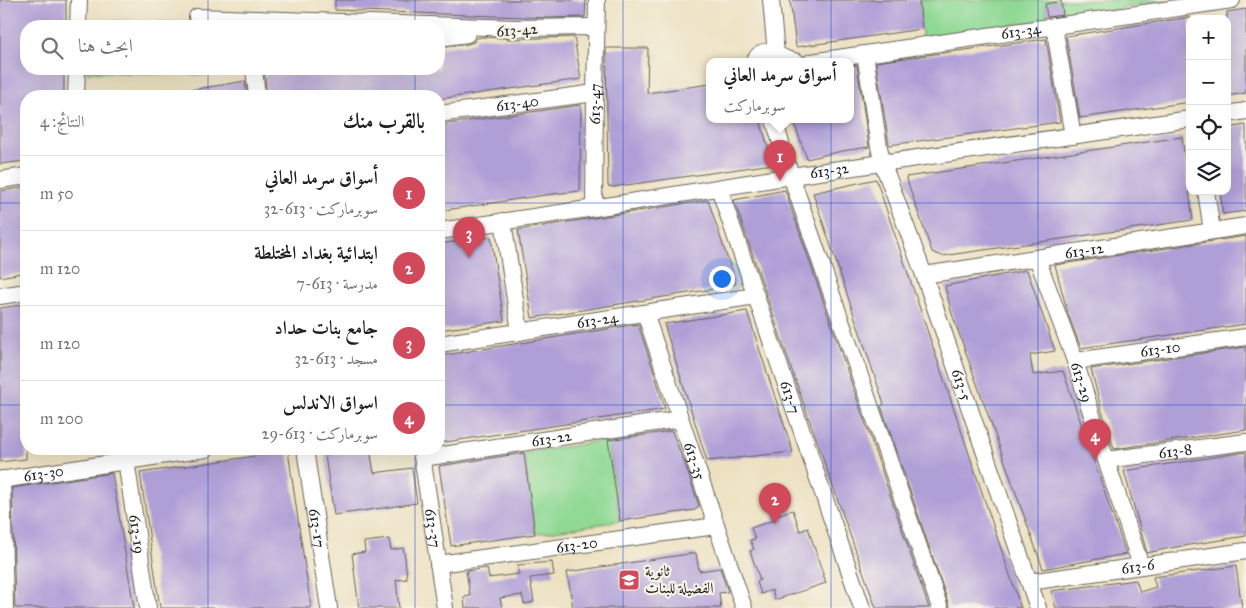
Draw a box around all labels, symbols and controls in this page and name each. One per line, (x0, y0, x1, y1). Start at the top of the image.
map controls (1186, 15, 1231, 195)
button: + (1186, 15, 1231, 60)
street label: 613-34 (1000, 19, 1043, 43)
search box (20, 20, 445, 75)
street label: 613-42 (496, 20, 539, 40)
icon: search (38, 34, 66, 62)
text: ابحث هنا (78, 34, 133, 57)
popup (706, 58, 854, 123)
button: − (1186, 60, 1231, 105)
text: أسواق سرمد العاني (723, 63, 837, 86)
street label: 613-47 (586, 83, 604, 125)
street label: 613-40 (495, 92, 540, 115)
text: سوبرماركت (723, 96, 786, 115)
button: locate (1186, 105, 1231, 150)
text: بالقرب منك (343, 108, 425, 134)
text: النتائج: 4 (40, 112, 85, 131)
pin: 1 (764, 140, 796, 181)
button: layers (1186, 150, 1231, 195)
street label: 613-32 (809, 159, 851, 182)
text: أسواق سرمد العاني (265, 166, 378, 189)
text: 50 m (40, 184, 74, 203)
text: 1 (406, 184, 412, 203)
text: سوبرماركت · 613-32 (264, 199, 378, 218)
pin: 3 (453, 217, 485, 258)
street label: 613-12 (1063, 239, 1105, 262)
text: ابتدائية بغداد المختلطة (254, 241, 378, 264)
text: 120 m (40, 259, 80, 278)
text: 2 (405, 259, 413, 278)
your location (709, 266, 735, 292)
text: مدرسة · 613-7 (296, 274, 378, 293)
street label: 613-24 (575, 308, 620, 332)
text: جامع بنات حداد (274, 316, 378, 339)
text: 120 m (40, 334, 80, 353)
text: 3 (406, 334, 412, 353)
street label: 613-10 (1139, 337, 1181, 361)
text: مسجد · 613-32 (295, 349, 378, 368)
street label: 613-29 (1067, 360, 1096, 405)
street label: 613-5 (948, 367, 975, 403)
street label: 613-7 (776, 378, 804, 416)
text: اسواق الاندلس (283, 391, 378, 414)
text: 200 m (40, 409, 83, 428)
text: 4 (405, 409, 413, 428)
pin: 4 (1079, 419, 1111, 460)
text: سوبرماركت · 613-29 (262, 424, 378, 443)
street label: 613-22 (530, 426, 573, 450)
street label: 613-35 (680, 440, 709, 482)
street label: 613-8 (1158, 440, 1193, 462)
street label: 613-30 (22, 462, 65, 485)
pin: 2 (759, 483, 791, 524)
street label: 613-17 (305, 507, 329, 549)
street label: 613-37 (421, 507, 445, 549)
street label: 613-19 (125, 513, 149, 555)
street label: 613-20 (555, 533, 599, 557)
street label: 613-6 (1120, 555, 1157, 578)
place label: ثانوية الفضيلة للبنات (645, 562, 713, 597)
school or university icon: ثانوية الفضيلة للبنات (617, 568, 641, 592)

